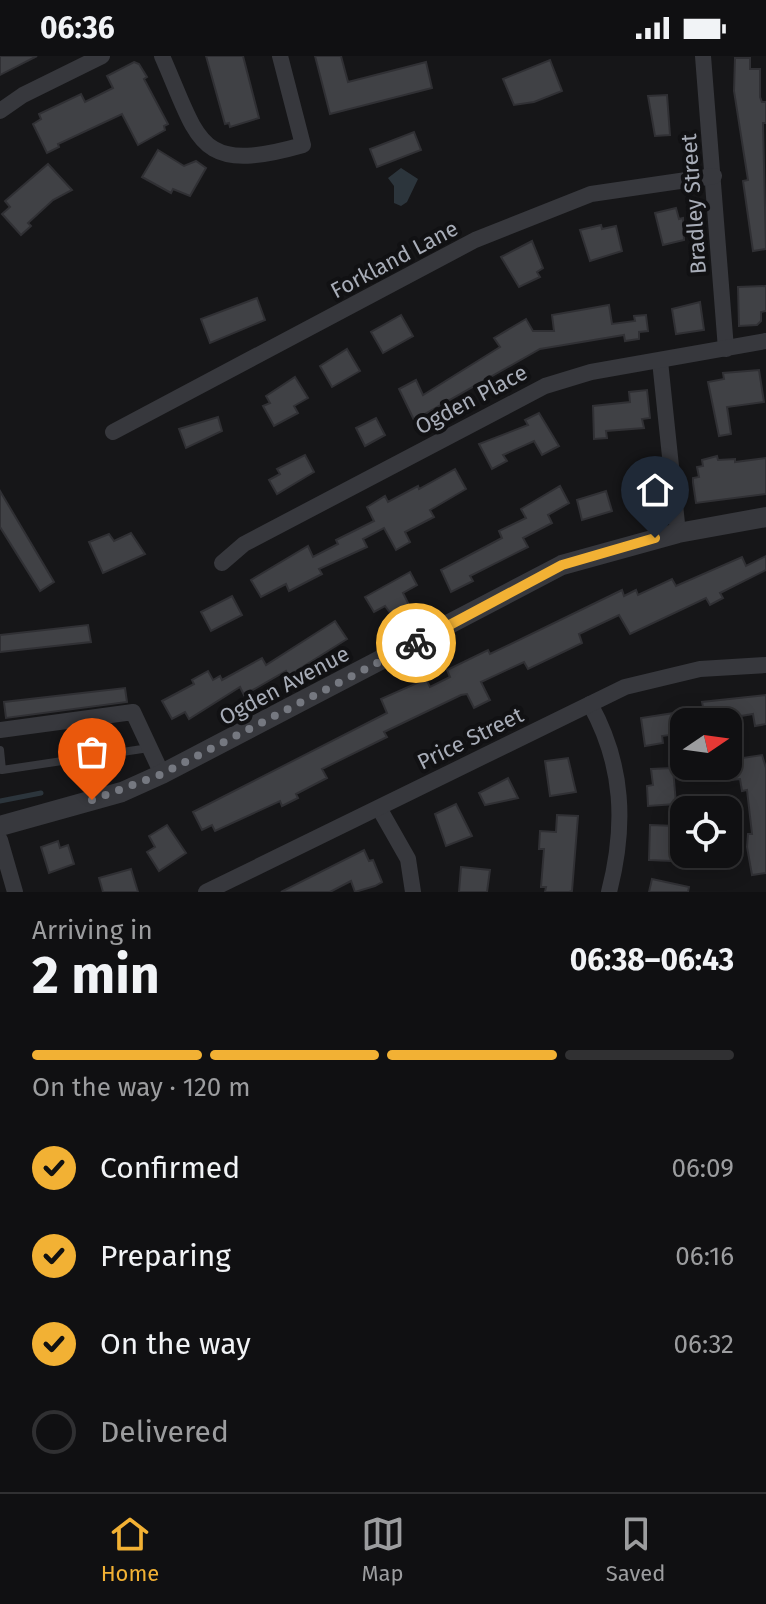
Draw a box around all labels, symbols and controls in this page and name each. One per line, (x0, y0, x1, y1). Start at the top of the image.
text: 06:36 (40, 10, 115, 46)
street label: Bradley Street (675, 133, 712, 275)
street label: Forkland Lane (326, 215, 463, 304)
street label: Ogden Place (411, 359, 532, 440)
pin (621, 456, 689, 538)
icon: home (633, 468, 677, 512)
courier (376, 603, 456, 683)
icon: bike (394, 621, 438, 665)
street label: Ogden Avenue (215, 640, 354, 731)
street label: Price Street (413, 701, 528, 776)
north arrow (670, 708, 742, 780)
map controls (670, 708, 742, 868)
pin (58, 718, 126, 800)
icon: bag (70, 730, 114, 774)
button: locate (670, 796, 742, 868)
text: Arriving in (32, 915, 153, 946)
text: 06:38–06:43 (570, 942, 734, 978)
text: 2 min (32, 944, 160, 1007)
text: On the way · 120 m (32, 1072, 251, 1103)
icon: check (32, 1146, 76, 1190)
text: Confirmed (100, 1150, 240, 1186)
text: 06:09 (671, 1153, 734, 1184)
icon: check (32, 1234, 76, 1278)
text: Preparing (100, 1238, 231, 1274)
text: 06:16 (675, 1241, 734, 1272)
icon: check (32, 1322, 76, 1366)
text: On the way (100, 1326, 251, 1362)
text: 06:32 (674, 1329, 734, 1360)
text: Delivered (100, 1414, 229, 1450)
tab: Home (101, 1512, 159, 1587)
tab: Map (361, 1512, 405, 1587)
tab: Saved (606, 1512, 665, 1587)

